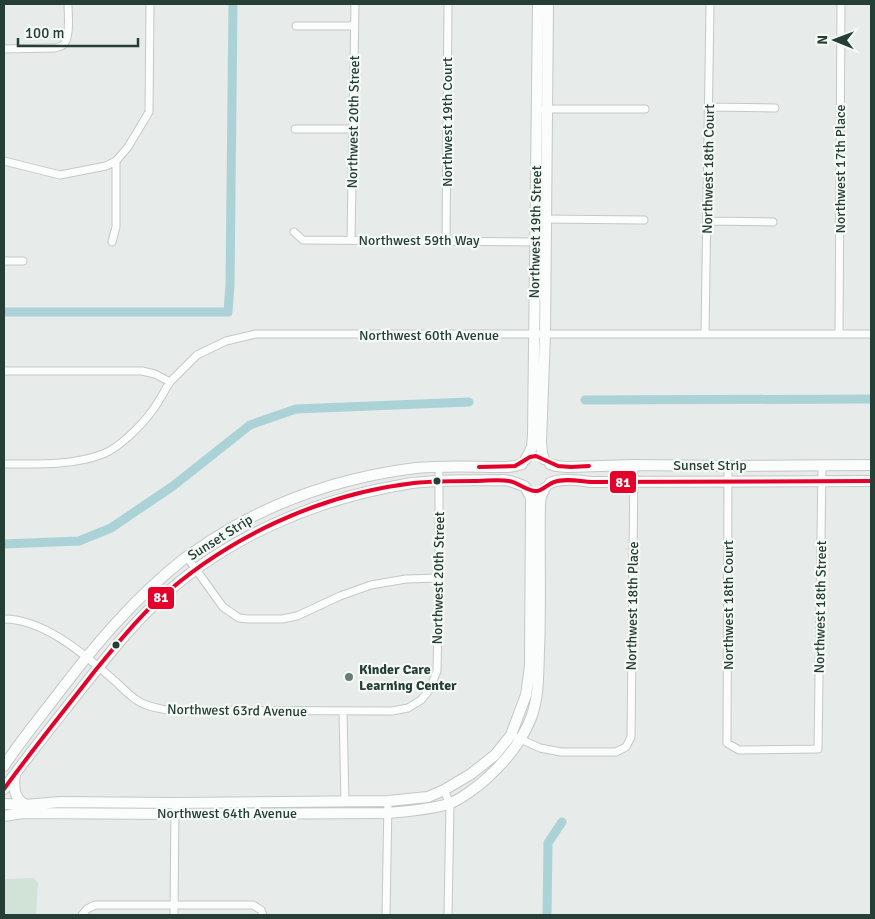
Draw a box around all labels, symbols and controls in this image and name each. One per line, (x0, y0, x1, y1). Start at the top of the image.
scale bar (18, 15, 138, 47)
north arrow (810, 15, 860, 65)
text: 100 m (25, 24, 65, 42)
text: N (814, 35, 831, 45)
street label: Northwest 20th Street (344, 55, 363, 189)
street label: Northwest 19th Court (439, 57, 456, 187)
street label: Northwest 18th Court (699, 104, 718, 234)
street label: Northwest 17th Place (832, 105, 849, 233)
street label: Northwest 19th Street (526, 165, 545, 299)
street label: Northwest 59th Way (358, 232, 480, 249)
street label: Northwest 60th Avenue (359, 327, 499, 344)
street label: Sunset Strip (673, 457, 747, 474)
line badge: 81 (609, 470, 637, 494)
text: 81 (615, 474, 631, 491)
unlabelled marker (432, 476, 442, 486)
street label: Sunset Strip (185, 511, 256, 564)
street label: Northwest 20th Street (429, 511, 448, 645)
street label: Northwest 18th Court (720, 540, 737, 670)
street label: Northwest 18th Street (811, 540, 830, 674)
street label: Northwest 18th Place (623, 541, 642, 671)
line badge: 81 (147, 586, 175, 610)
text: 81 (153, 589, 169, 606)
unlabelled marker (111, 640, 121, 650)
place label: Kinder Care Learning Center (359, 661, 457, 694)
marker: Kinder Care Learning Center (343, 671, 355, 683)
street label: Northwest 63rd Avenue (167, 701, 307, 720)
street label: Northwest 64th Avenue (157, 805, 297, 822)

